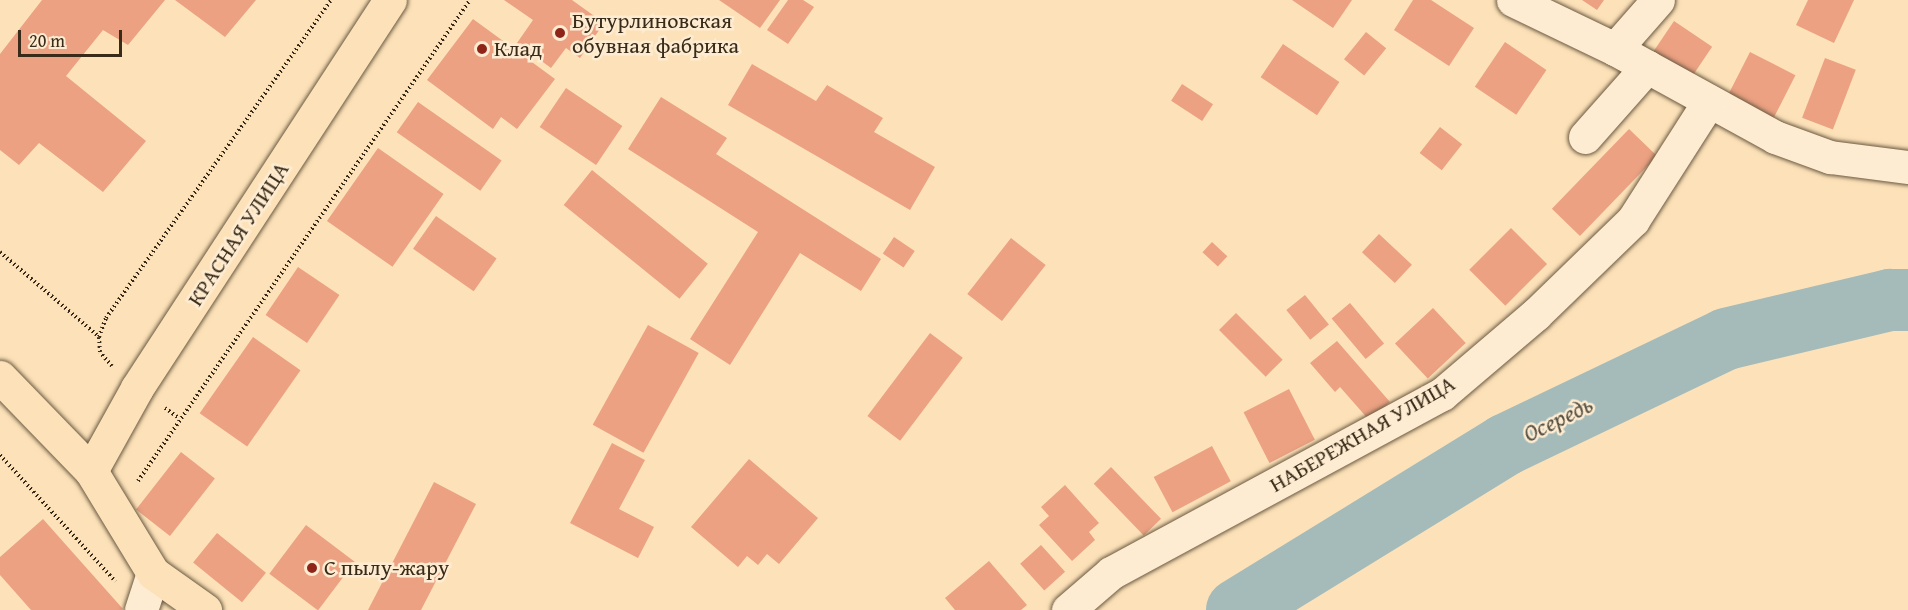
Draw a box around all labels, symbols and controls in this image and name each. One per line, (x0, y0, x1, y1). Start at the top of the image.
place label: Бутурлиновская обувная фабрика (572, 7, 739, 58)
scale bar (21, 18, 124, 56)
marker: Бутурлиновская обувная фабрика (553, 26, 567, 40)
text: 20 m (29, 27, 65, 54)
place label: Клад (494, 36, 542, 62)
marker: Клад (475, 42, 489, 56)
street label: КРАСНАЯ УЛИЦА (182, 157, 294, 311)
street label: НАБЕРЕЖНАЯ УЛИЦА (1265, 370, 1459, 498)
water label: Осередь (1518, 390, 1598, 448)
place label: С пылу-жару (324, 555, 449, 581)
marker: С пылу-жару (305, 561, 319, 575)

